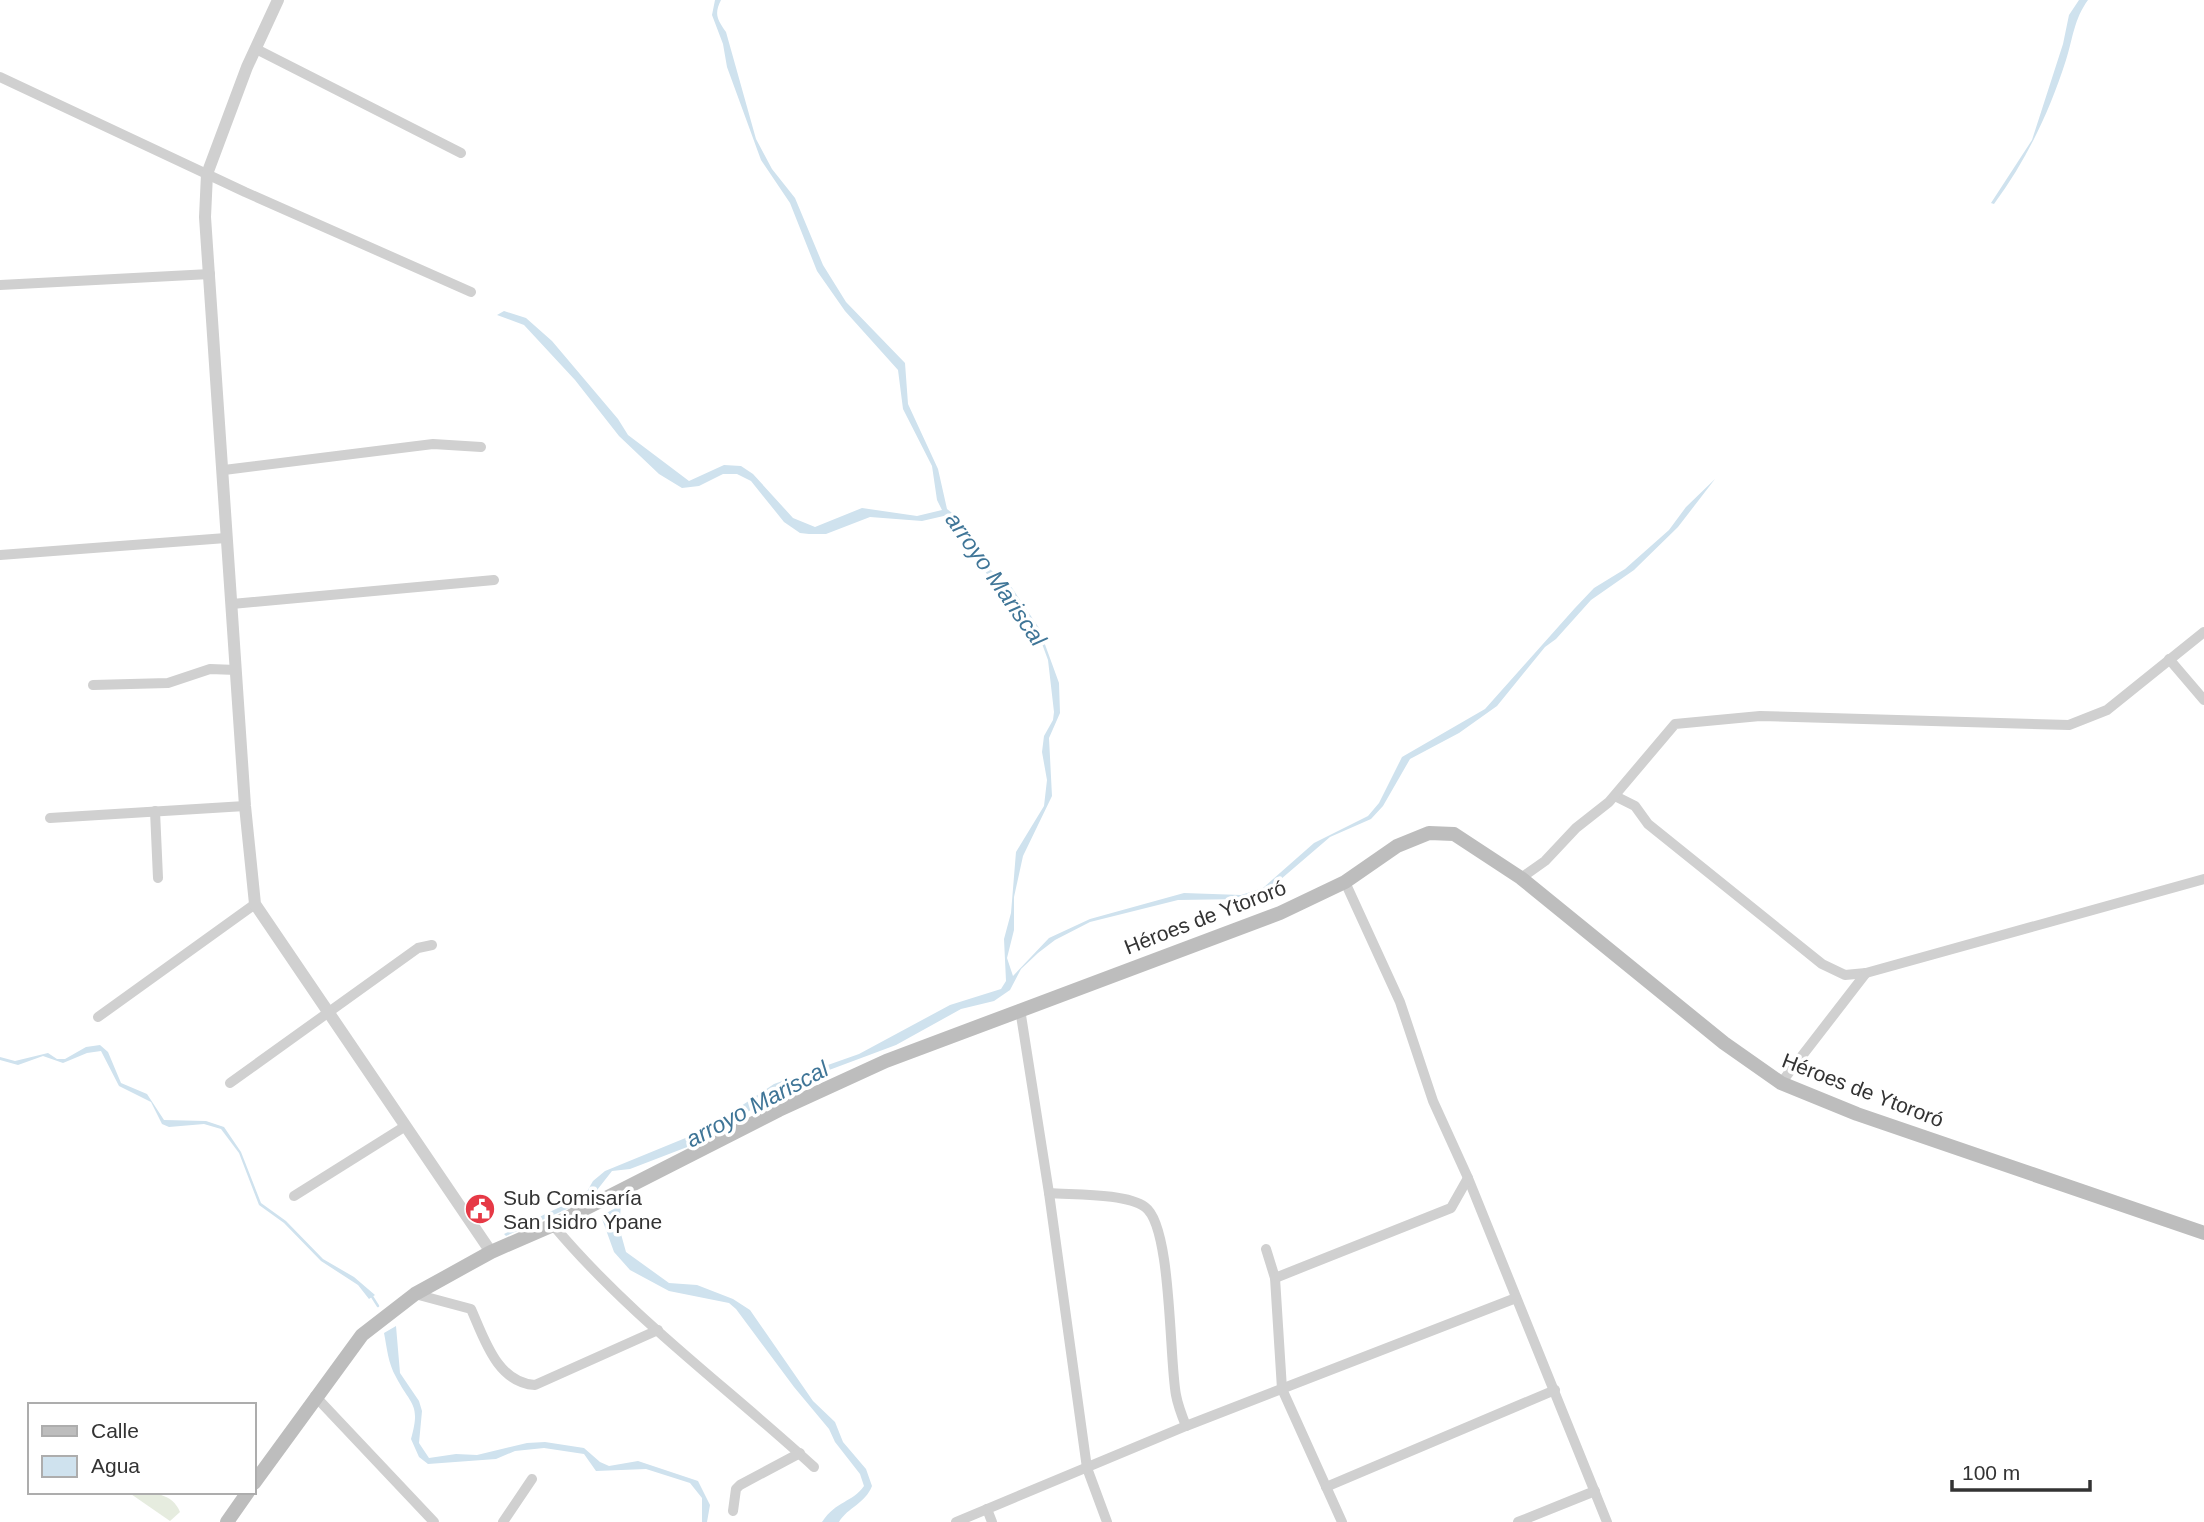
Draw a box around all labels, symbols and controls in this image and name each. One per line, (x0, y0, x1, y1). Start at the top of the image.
water label: arroyo Mariscal (940, 507, 1052, 652)
street label: Héroes de Ytororó (1121, 876, 1289, 958)
street label: Héroes de Ytororó (1779, 1049, 1947, 1131)
water label: arroyo Mariscal (681, 1055, 833, 1152)
place label: Sub Comisaría San Isidro Ypane (503, 1186, 662, 1233)
public building icon: Sub Comisaría San Isidro Ypane (463, 1192, 497, 1226)
legend (28, 1403, 256, 1494)
text: Calle (91, 1419, 139, 1442)
scale bar (1952, 1448, 2090, 1492)
text: Agua (91, 1454, 140, 1477)
text: 100 m (1962, 1461, 2020, 1484)

